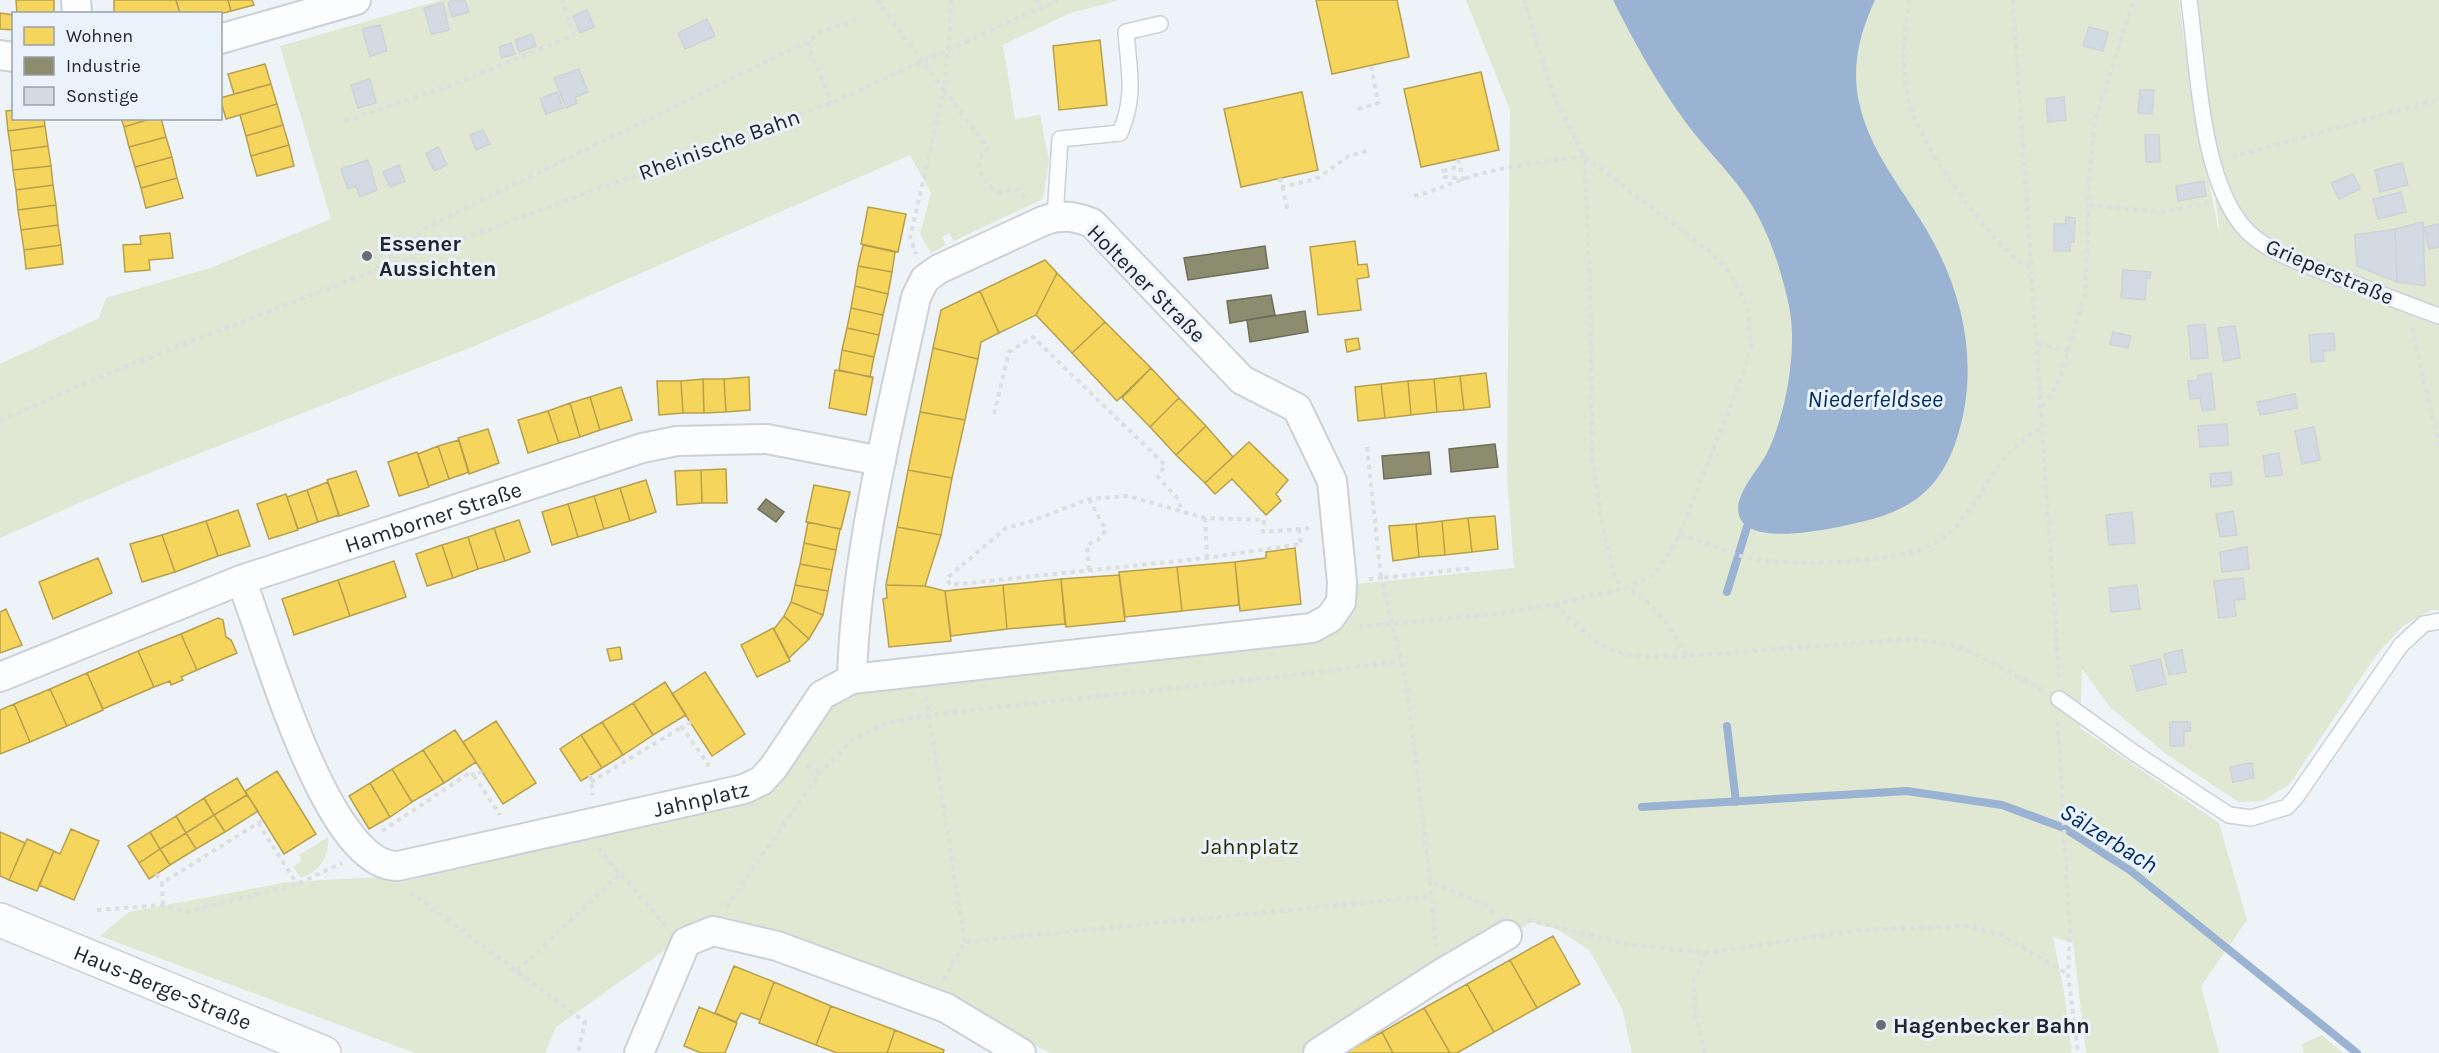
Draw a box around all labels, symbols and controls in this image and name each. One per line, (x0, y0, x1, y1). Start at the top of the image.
legend (12, 12, 222, 120)
text: Wohnen (66, 25, 133, 47)
text: Industrie (66, 55, 141, 77)
text: Sonstige (66, 85, 139, 107)
street label: Rheinische Bahn (635, 104, 803, 186)
street label: Holtener Straße (1082, 219, 1211, 348)
place label: Essener Aussichten (379, 231, 496, 282)
street label: Grieperstraße (2262, 233, 2398, 311)
marker: Essener Aussichten (360, 249, 374, 263)
water label: Niederfeldsee (1807, 385, 1943, 413)
street label: Hamborner Straße (342, 476, 525, 559)
street label: Jahnplatz (651, 776, 752, 823)
water label: Sälzerbach (2055, 797, 2163, 879)
park label: Jahnplatz (1201, 834, 1299, 860)
street label: Haus-Berge-Straße (70, 940, 255, 1036)
place label: Hagenbecker Bahn (1893, 1013, 2090, 1039)
marker: Hagenbecker Bahn (1874, 1018, 1888, 1032)

